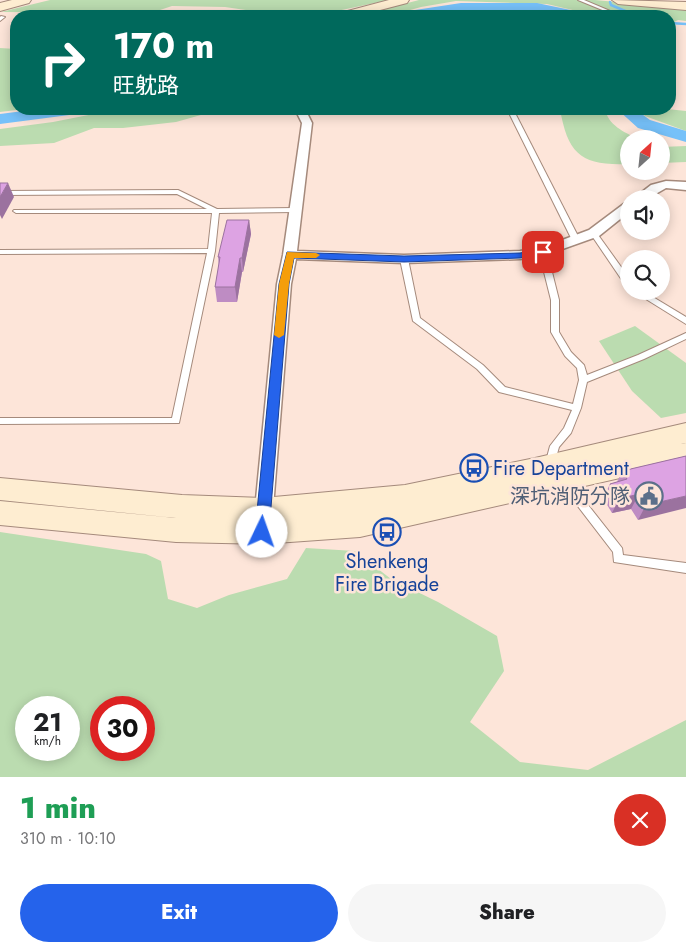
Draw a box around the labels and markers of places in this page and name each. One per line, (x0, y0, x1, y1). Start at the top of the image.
pin (522, 231, 564, 273)
bus stop icon: Fire Department (459, 453, 489, 483)
place label: Fire Department (493, 454, 629, 483)
public building icon: 深坑消防分隊 (634, 481, 664, 511)
place label: 深坑消防分隊 (510, 482, 630, 511)
bus stop icon: Shenkeng Fire Brigade (372, 517, 402, 547)
place label: Shenkeng Fire Brigade (335, 547, 439, 599)

